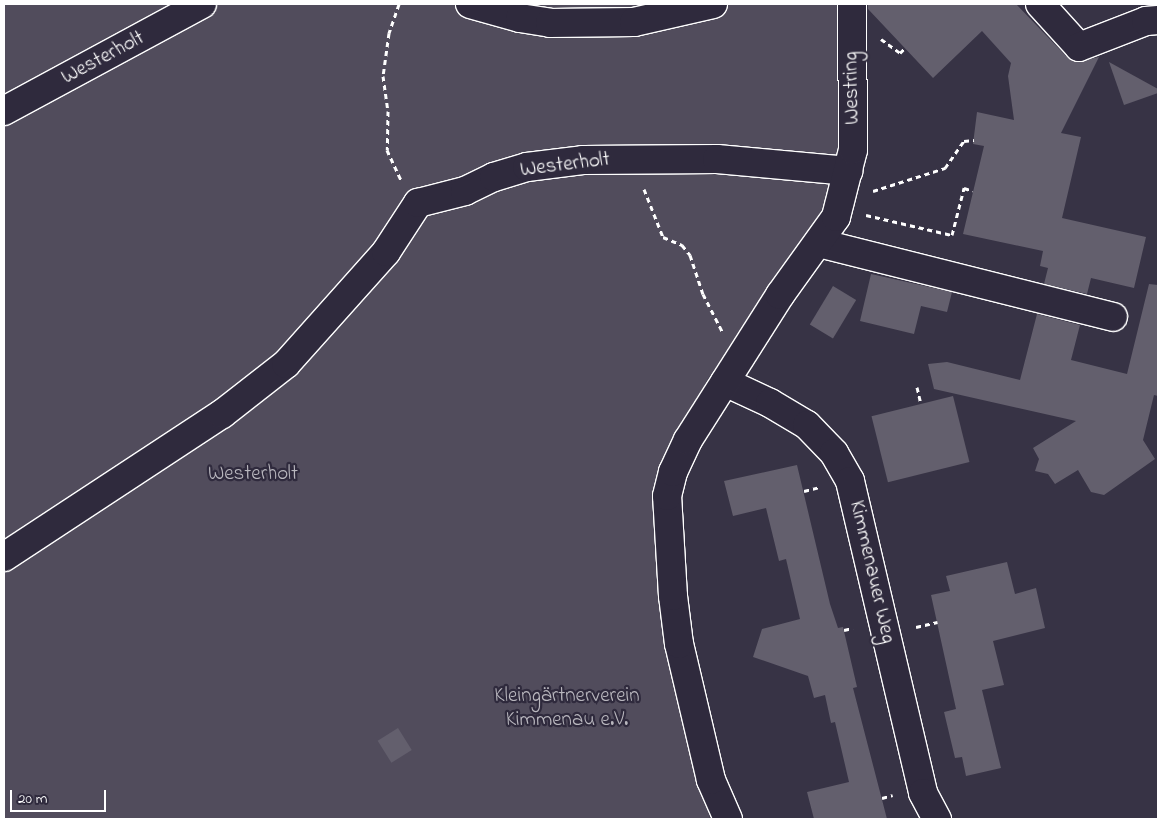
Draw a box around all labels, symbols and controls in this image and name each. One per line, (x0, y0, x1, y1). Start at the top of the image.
street label: Westerholt (57, 26, 149, 90)
street label: Westring (839, 51, 865, 125)
street label: Westerholt (519, 147, 611, 183)
park label: Westerholt (208, 461, 298, 487)
street label: Kimmenauer Weg (843, 498, 901, 646)
park label: Kleingärtnerverein Kimmenau e.V. (494, 683, 640, 733)
scale bar (12, 780, 109, 812)
text: 20 m (18, 788, 47, 810)

